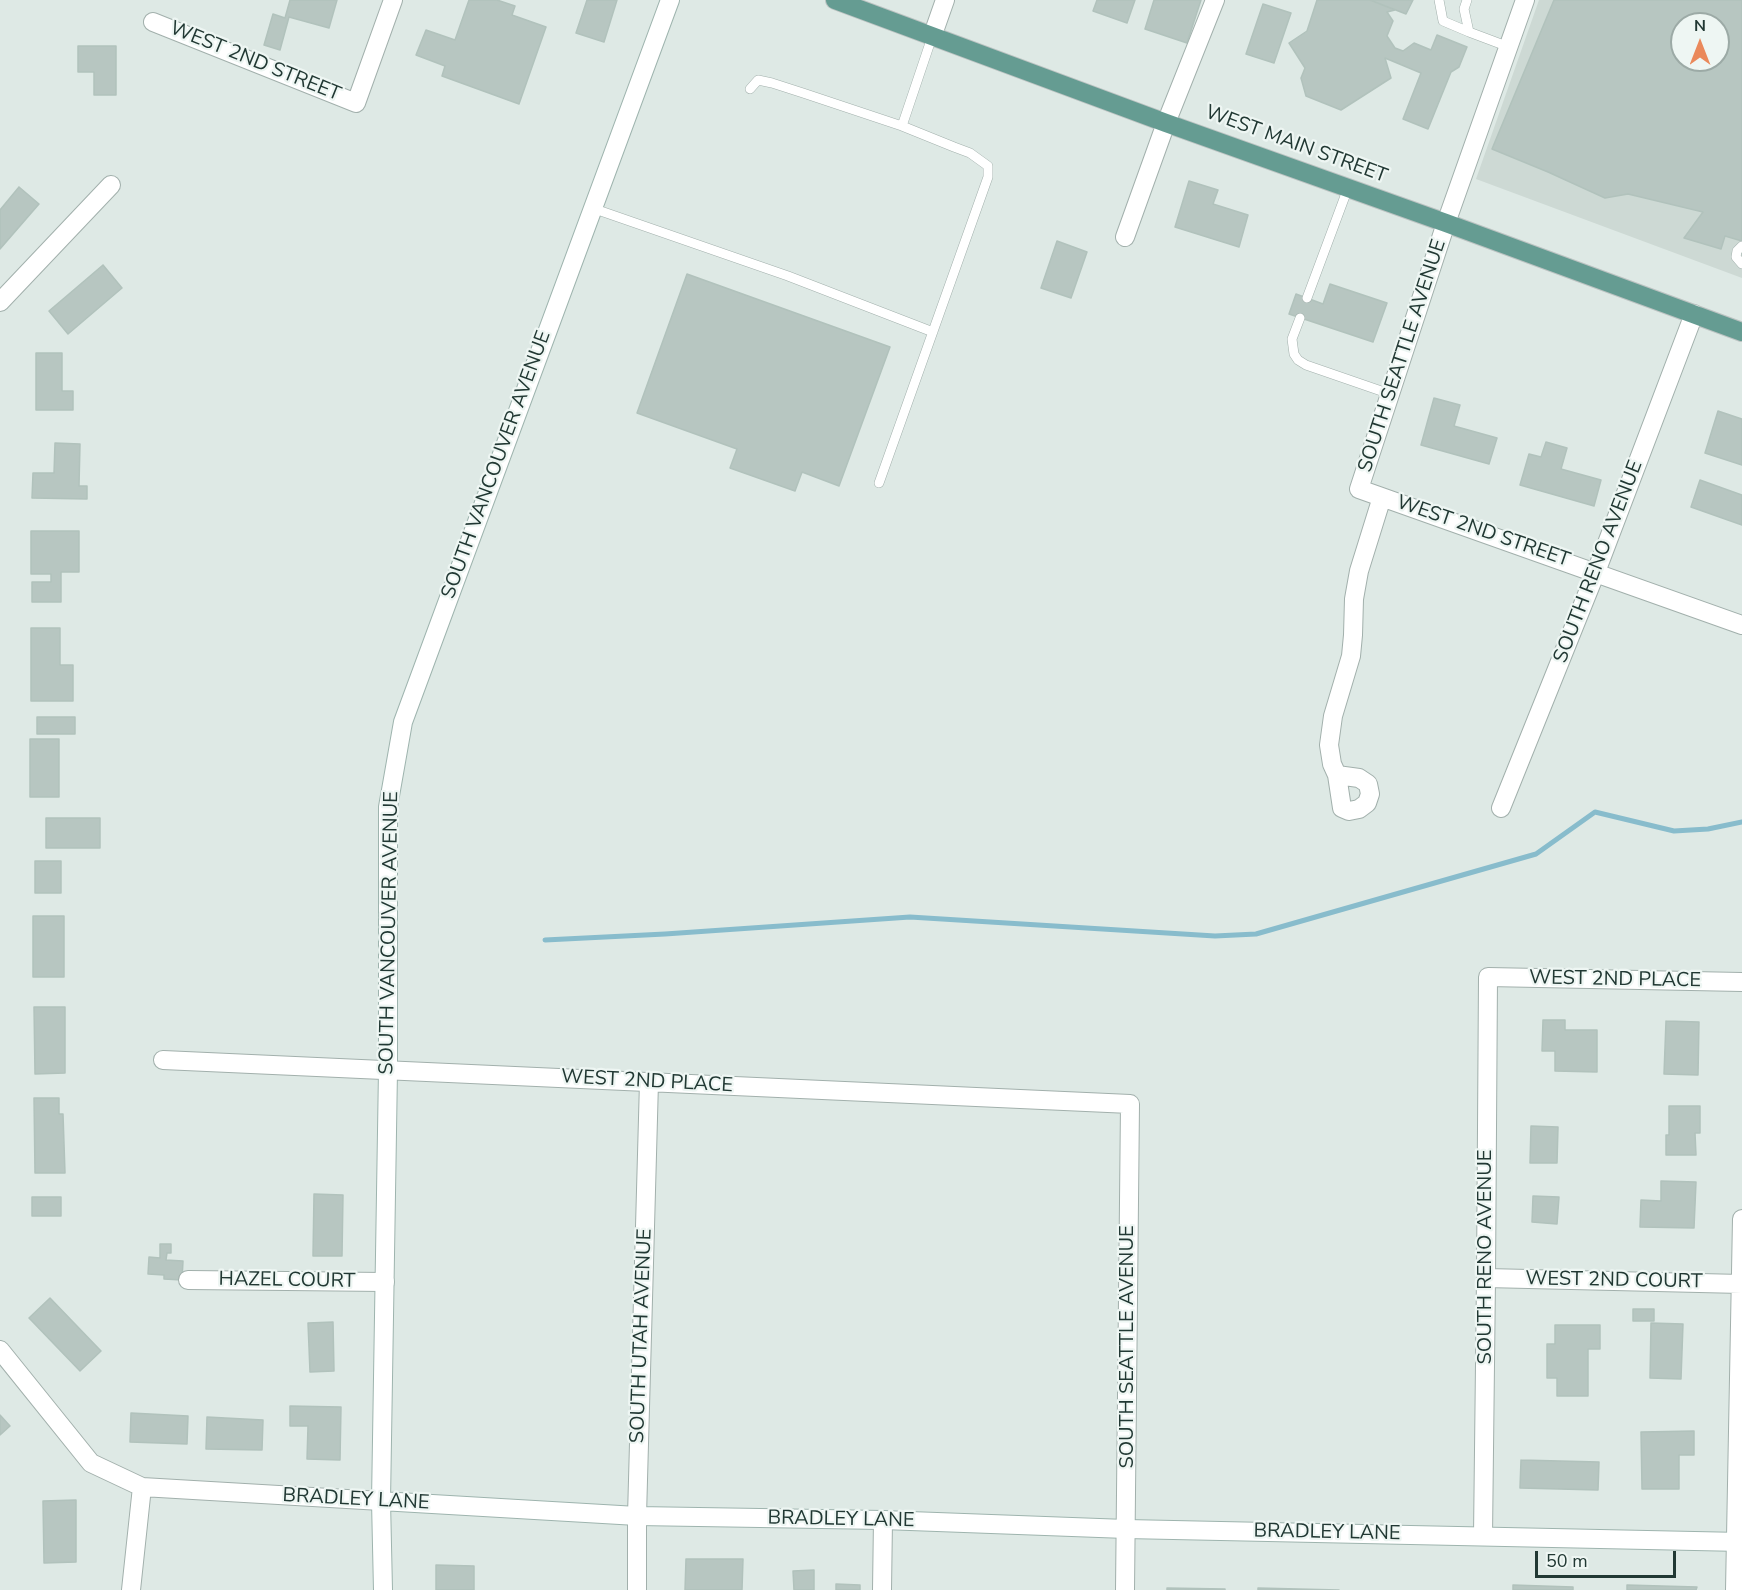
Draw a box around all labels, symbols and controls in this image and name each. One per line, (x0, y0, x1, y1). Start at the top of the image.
north arrow (1670, 12, 1730, 72)
text: N (1694, 15, 1706, 37)
street label: WEST 2ND STREET (166, 17, 344, 107)
street label: WEST MAIN STREET (1202, 101, 1390, 189)
street label: SOUTH SEATTLE AVENUE (1354, 237, 1452, 475)
street label: SOUTH VANCOUVER AVENUE (437, 328, 557, 602)
street label: SOUTH RENO AVENUE (1549, 457, 1649, 667)
street label: WEST 2ND STREET (1393, 491, 1573, 573)
street label: SOUTH VANCOUVER AVENUE (376, 791, 404, 1075)
street label: WEST 2ND PLACE (1529, 967, 1701, 993)
street label: WEST 2ND PLACE (560, 1066, 734, 1098)
street label: SOUTH RENO AVENUE (1474, 1150, 1498, 1364)
street label: SOUTH SEATTLE AVENUE (1116, 1225, 1140, 1469)
street label: SOUTH UTAH AVENUE (626, 1228, 658, 1444)
street label: WEST 2ND COURT (1525, 1267, 1703, 1295)
street label: HAZEL COURT (218, 1268, 356, 1294)
street label: BRADLEY LANE (282, 1484, 430, 1516)
street label: BRADLEY LANE (767, 1507, 915, 1533)
street label: BRADLEY LANE (1253, 1520, 1401, 1546)
scale bar (1538, 1539, 1679, 1577)
text: 50 m (1546, 1549, 1588, 1573)

